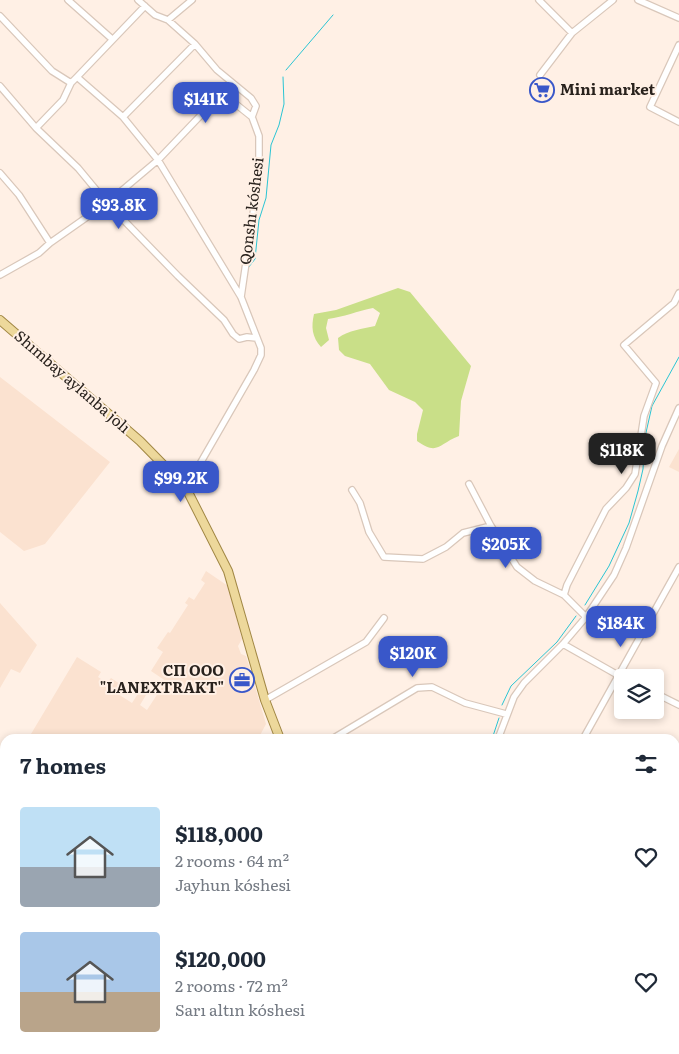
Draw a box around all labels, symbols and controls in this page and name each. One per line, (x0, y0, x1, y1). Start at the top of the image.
supermarket icon: Mini market (529, 77, 555, 103)
place label: Mini market (560, 77, 656, 100)
pin: $141K (171, 82, 241, 124)
text: $141K (184, 86, 228, 110)
street label: Qonshı kóshesi (233, 156, 268, 266)
pin: $93.8K (78, 188, 160, 230)
text: $93.8K (92, 192, 146, 216)
street label: Shımbay aylanba jolı (10, 324, 136, 438)
pin: $118K (587, 432, 657, 475)
text: $118K (600, 437, 644, 461)
pin: $99.2K (140, 460, 222, 503)
text: $99.2K (154, 465, 208, 489)
pin: $205K (471, 526, 541, 569)
text: $205K (481, 531, 531, 555)
pin: $184K (586, 606, 656, 648)
text: $184K (597, 610, 645, 634)
pin: $120K (378, 636, 448, 678)
text: $120K (389, 640, 437, 664)
place label: СП ООО "LANEXTRAKT" (100, 658, 224, 698)
office icon: СП ООО "LANEXTRAKT" (229, 667, 255, 693)
map controls (614, 669, 664, 719)
button: layers (614, 669, 664, 719)
text: 7 homes (20, 749, 106, 780)
icon: filters (632, 750, 660, 778)
text: $118,000 (175, 817, 263, 848)
icon: home (60, 827, 120, 887)
icon: heart (632, 843, 660, 871)
text: 2 rooms · 64 m² (175, 848, 289, 872)
text: Jayhun kóshesi (175, 872, 291, 896)
text: $120,000 (175, 942, 266, 973)
icon: home (60, 952, 120, 1012)
icon: heart (632, 968, 660, 996)
text: 2 rooms · 72 m² (175, 973, 288, 997)
text: Sarı altın kóshesi (175, 997, 305, 1021)

